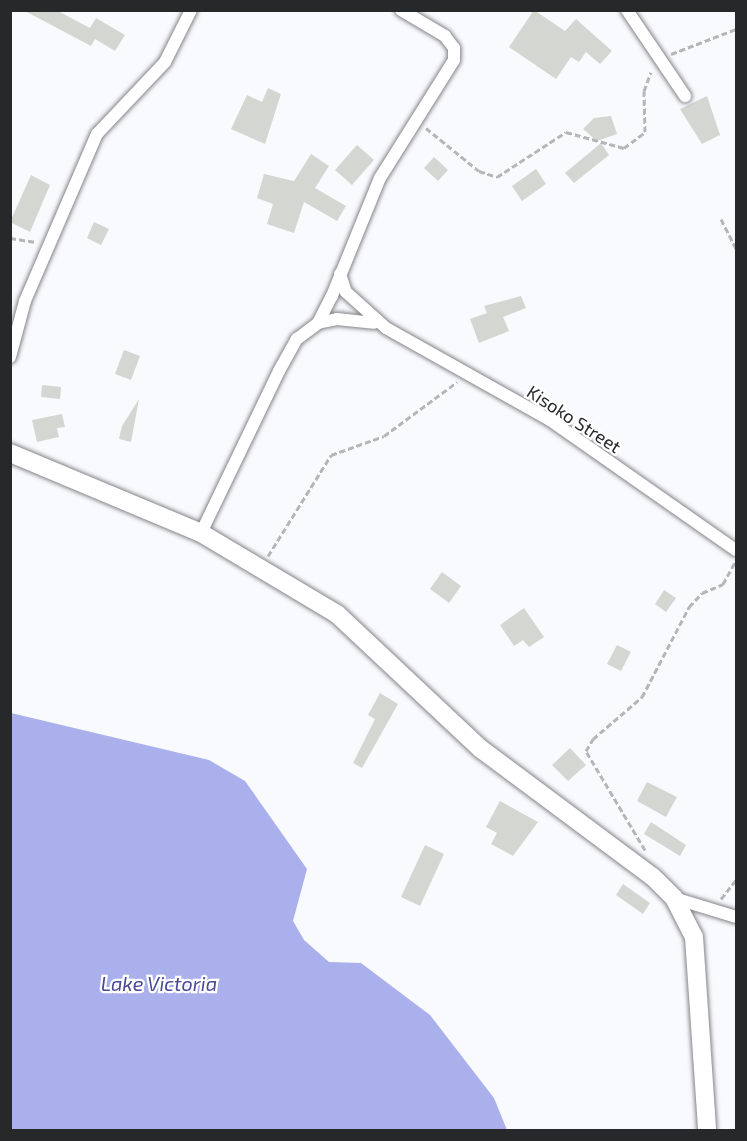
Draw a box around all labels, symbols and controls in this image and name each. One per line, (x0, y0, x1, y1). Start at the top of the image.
street label: Kisoko Street (523, 381, 625, 457)
water label: Lake Victoria (101, 971, 217, 995)

